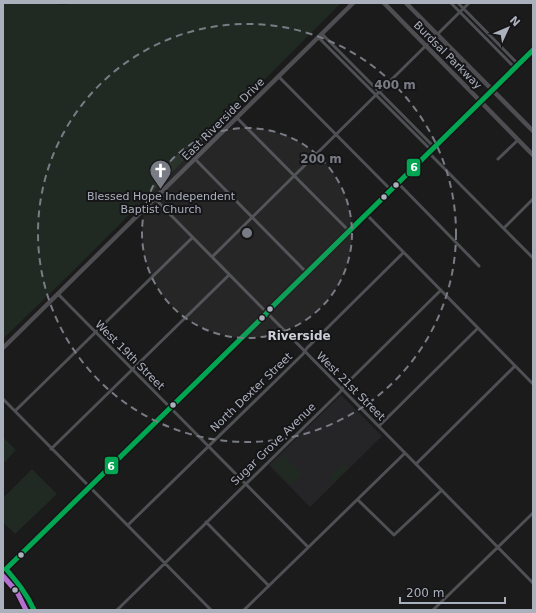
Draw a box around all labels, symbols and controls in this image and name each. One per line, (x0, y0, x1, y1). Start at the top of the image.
north arrow (488, 8, 528, 48)
text: N (507, 14, 523, 29)
street label: Burdsal Parkway (411, 19, 485, 92)
street label: East Riverside Drive (179, 75, 267, 163)
text: 400 m (374, 78, 416, 92)
text: 200 m (300, 152, 342, 166)
church icon: Blessed Hope Independent Baptist Church (148, 157, 174, 190)
line badge: 6 (406, 158, 421, 177)
text: 6 (410, 161, 418, 174)
unlabelled marker (391, 180, 401, 190)
place label: Blessed Hope Independent Baptist Church (87, 190, 236, 216)
unlabelled marker (379, 192, 389, 202)
centre of rings (240, 226, 254, 240)
unlabelled marker (265, 304, 275, 314)
unlabelled marker (257, 313, 267, 323)
street label: West 19th Street (92, 318, 168, 393)
district label: Riverside (267, 329, 331, 343)
street label: West 21st Street (314, 349, 388, 424)
street label: North Dexter Street (208, 350, 295, 435)
unlabelled marker (168, 400, 178, 410)
street label: Sugar Grove Avenue (228, 400, 319, 488)
line badge: 6 (104, 456, 119, 475)
text: 6 (107, 460, 115, 473)
unlabelled marker (16, 550, 26, 560)
scale bar (400, 579, 505, 605)
unlabelled marker (10, 585, 20, 595)
text: 200 m (406, 586, 444, 600)

